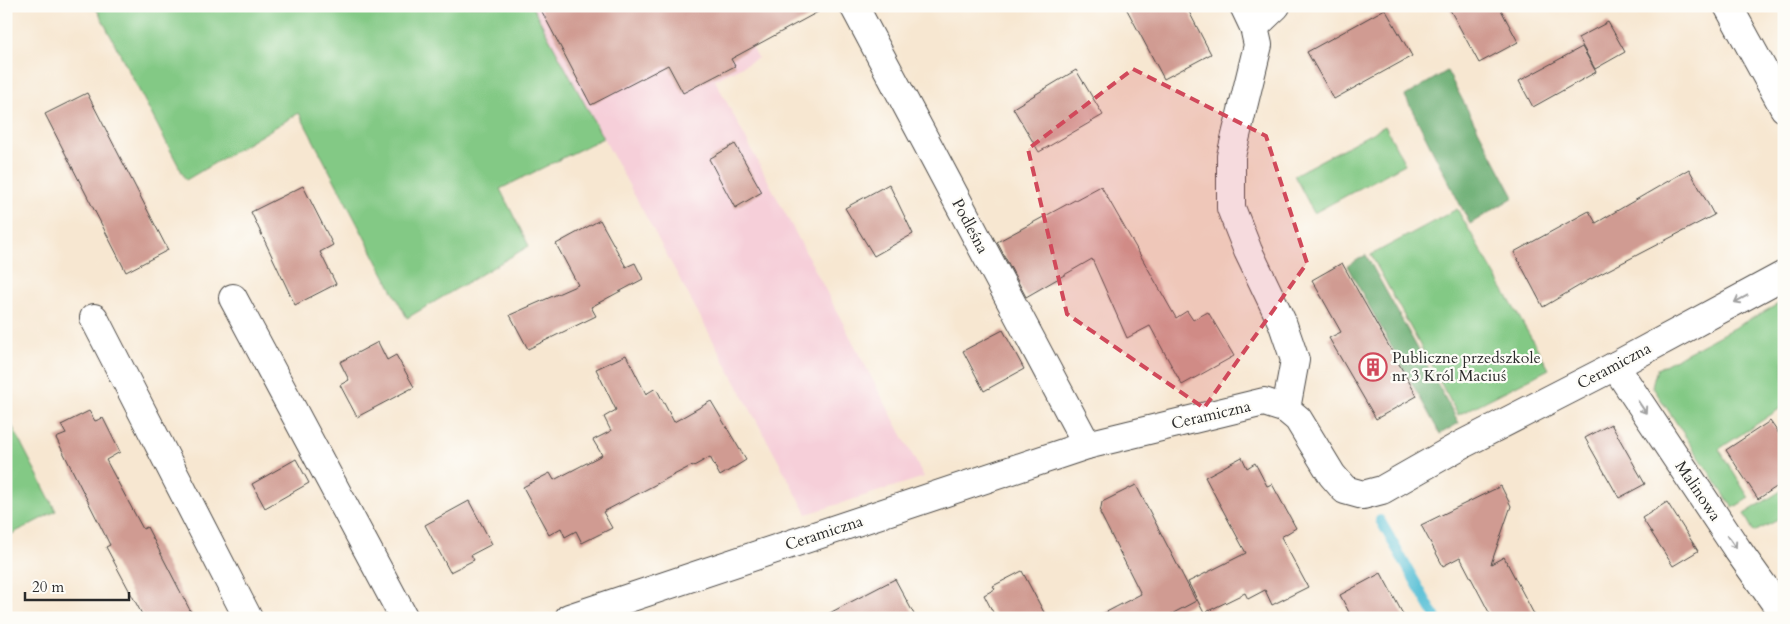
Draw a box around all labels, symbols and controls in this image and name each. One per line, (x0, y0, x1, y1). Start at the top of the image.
street label: Podleśna (946, 195, 994, 257)
one-way arrow (1734, 294, 1749, 304)
street label: Ceramiczna (1573, 337, 1655, 395)
place label: Publiczne przedszkole nr 3 Król Maciuś (1392, 347, 1541, 387)
building icon: Publiczne przedszkole nr 3 Król Maciuś (1358, 352, 1388, 382)
street label: Ceramiczna (1169, 395, 1253, 435)
one-way arrow (1637, 400, 1647, 414)
street label: Malinowa (1670, 457, 1726, 525)
street label: Ceramiczna (782, 510, 866, 556)
one-way arrow (1727, 535, 1737, 549)
scale bar (25, 569, 129, 601)
text: 20 m (32, 577, 64, 597)

